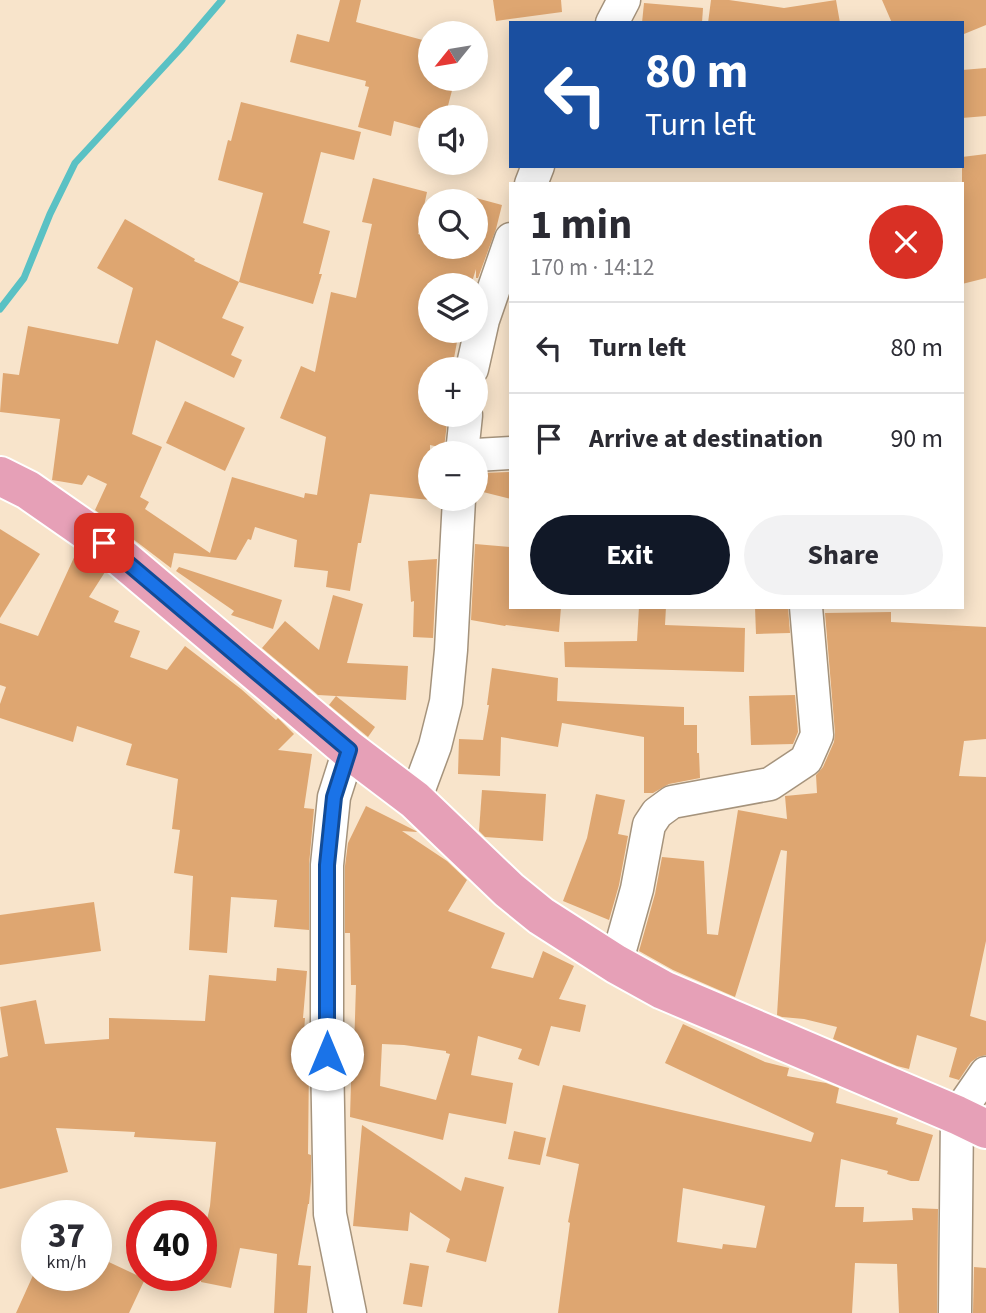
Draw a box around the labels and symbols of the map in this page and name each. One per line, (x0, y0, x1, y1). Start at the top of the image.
north arrow (418, 21, 488, 91)
pin (74, 513, 134, 573)
position arrow (290, 1017, 364, 1091)
speed limit sign: 40 (126, 1200, 217, 1291)

